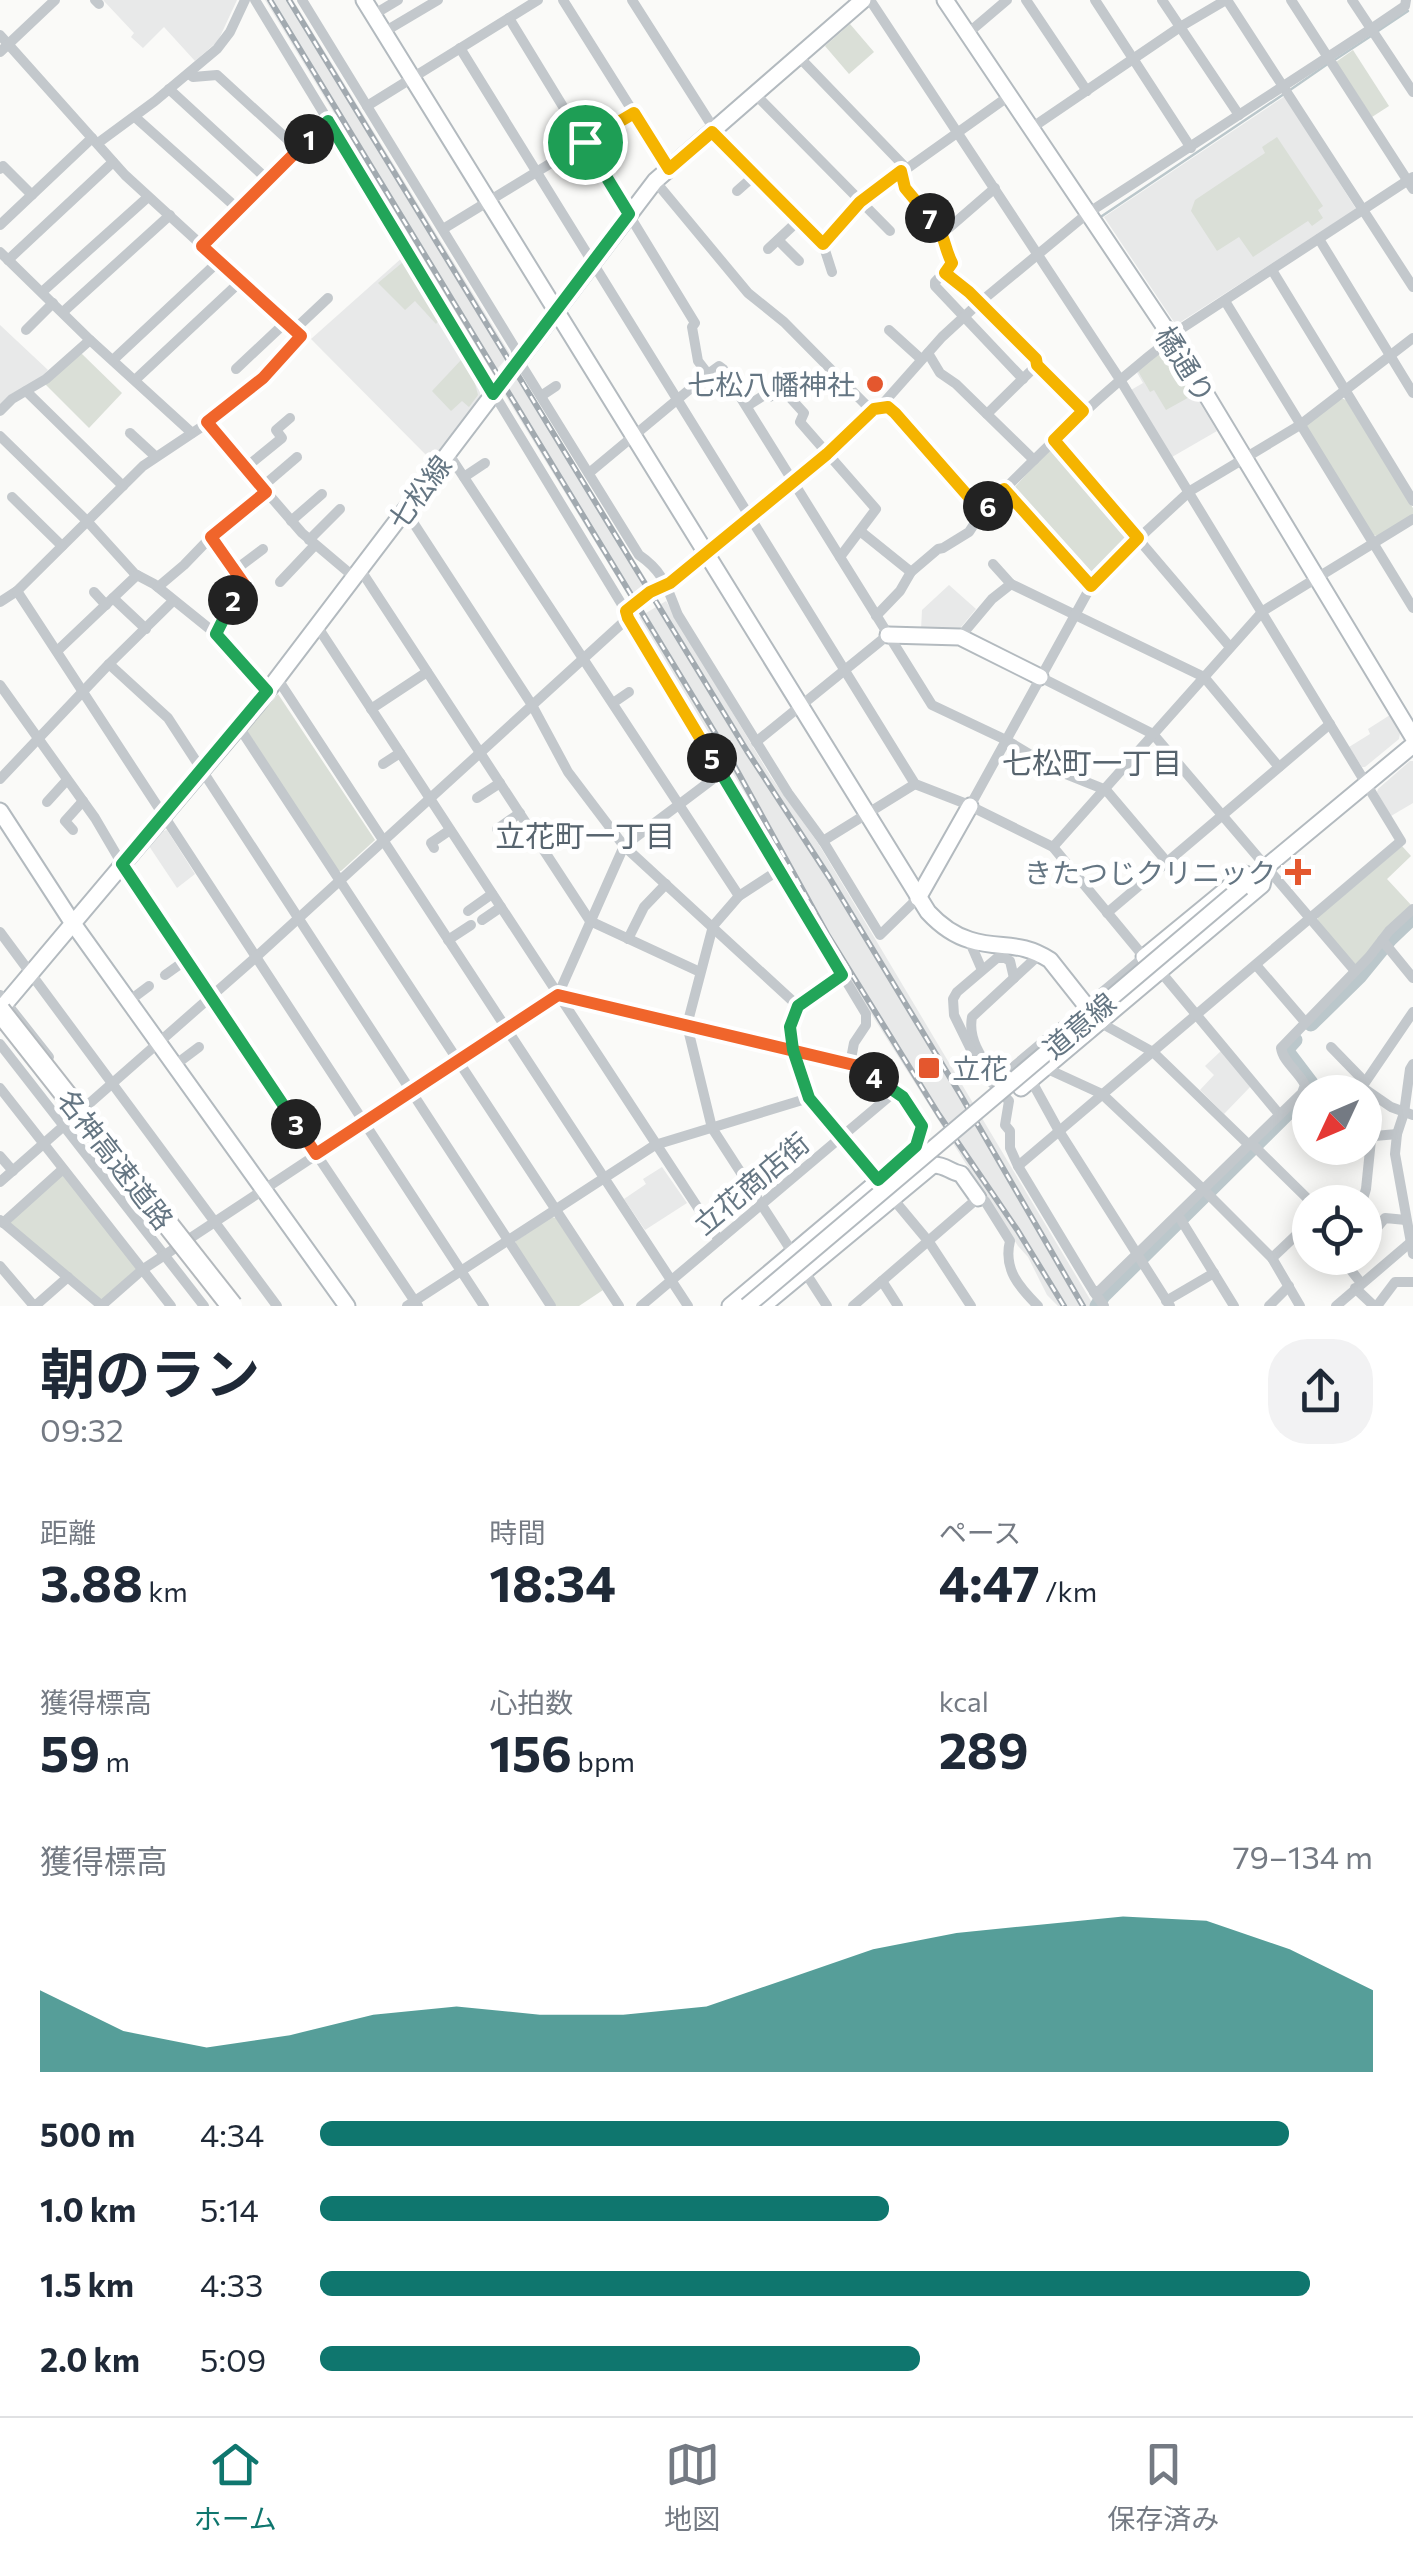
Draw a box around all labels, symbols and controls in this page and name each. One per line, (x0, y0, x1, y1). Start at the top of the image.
pin (543, 100, 628, 185)
pin: 1 (284, 114, 334, 164)
icon: arrive (558, 115, 613, 170)
text: 1 (303, 122, 315, 156)
pin: 7 (905, 193, 955, 243)
text: 7 (922, 201, 938, 235)
street label: 橘通り (1149, 319, 1223, 409)
place label: 七松八幡神社 (687, 367, 855, 401)
marker: 七松八幡神社 (864, 373, 886, 395)
street label: 七松線 (380, 448, 458, 536)
pin: 6 (963, 481, 1013, 531)
text: 6 (979, 489, 997, 523)
pin: 2 (208, 575, 258, 625)
text: 2 (225, 583, 241, 617)
pin: 5 (687, 733, 737, 783)
text: 5 (704, 741, 720, 775)
district label: 七松町一丁目 (1002, 743, 1182, 780)
district label: 立花町一丁目 (495, 816, 675, 853)
place label: きたつじクリニック (1024, 855, 1276, 889)
marker: きたつじクリニック (1285, 859, 1311, 885)
street label: 道意線 (1036, 985, 1122, 1065)
place label: 立花 (952, 1051, 1008, 1085)
pin: 4 (849, 1052, 899, 1102)
marker: 立花 (916, 1055, 942, 1081)
text: 4 (865, 1060, 883, 1094)
north arrow (1292, 1075, 1382, 1165)
map controls (1292, 1075, 1382, 1275)
street label: 名神高速道路 (51, 1082, 181, 1236)
pin: 3 (271, 1099, 321, 1149)
text: 3 (288, 1107, 304, 1141)
street label: 立花商店街 (686, 1125, 816, 1241)
button: locate (1292, 1185, 1382, 1275)
text: 朝のラン (40, 1338, 260, 1405)
button: share (1268, 1339, 1373, 1444)
text: 09:32 (40, 1409, 124, 1449)
text: 距離 (40, 1515, 96, 1549)
text: 時間 (489, 1515, 545, 1549)
text: ペース (939, 1515, 1021, 1549)
text: 3.88 (40, 1551, 143, 1612)
text: 18:34 (489, 1551, 616, 1612)
text: 4:47 (939, 1551, 1040, 1612)
text: km (143, 1574, 188, 1608)
text: /km (1040, 1574, 1097, 1608)
text: kcal (939, 1684, 989, 1718)
text: 獲得標高 (40, 1685, 152, 1719)
text: 心拍数 (489, 1685, 573, 1719)
text: 289 (939, 1718, 1029, 1779)
text: 59 (40, 1721, 100, 1782)
text: 156 (489, 1721, 572, 1782)
text: m (100, 1744, 130, 1778)
text: bpm (572, 1744, 635, 1778)
text: 79–134 m (1233, 1836, 1373, 1876)
text: 獲得標高 (40, 1840, 168, 1880)
text: 500 m (40, 2114, 135, 2154)
text: 4:34 (200, 2114, 264, 2154)
text: 1.0 km (40, 2189, 136, 2229)
text: 5:14 (200, 2189, 259, 2229)
text: 1.5 km (40, 2264, 134, 2304)
text: 4:33 (200, 2264, 263, 2304)
text: 2.0 km (40, 2339, 140, 2379)
text: 5:09 (200, 2339, 266, 2379)
tab: ホーム (194, 2437, 277, 2537)
tab: 地図 (664, 2437, 720, 2537)
tab: 保存済み (1107, 2437, 1219, 2537)

